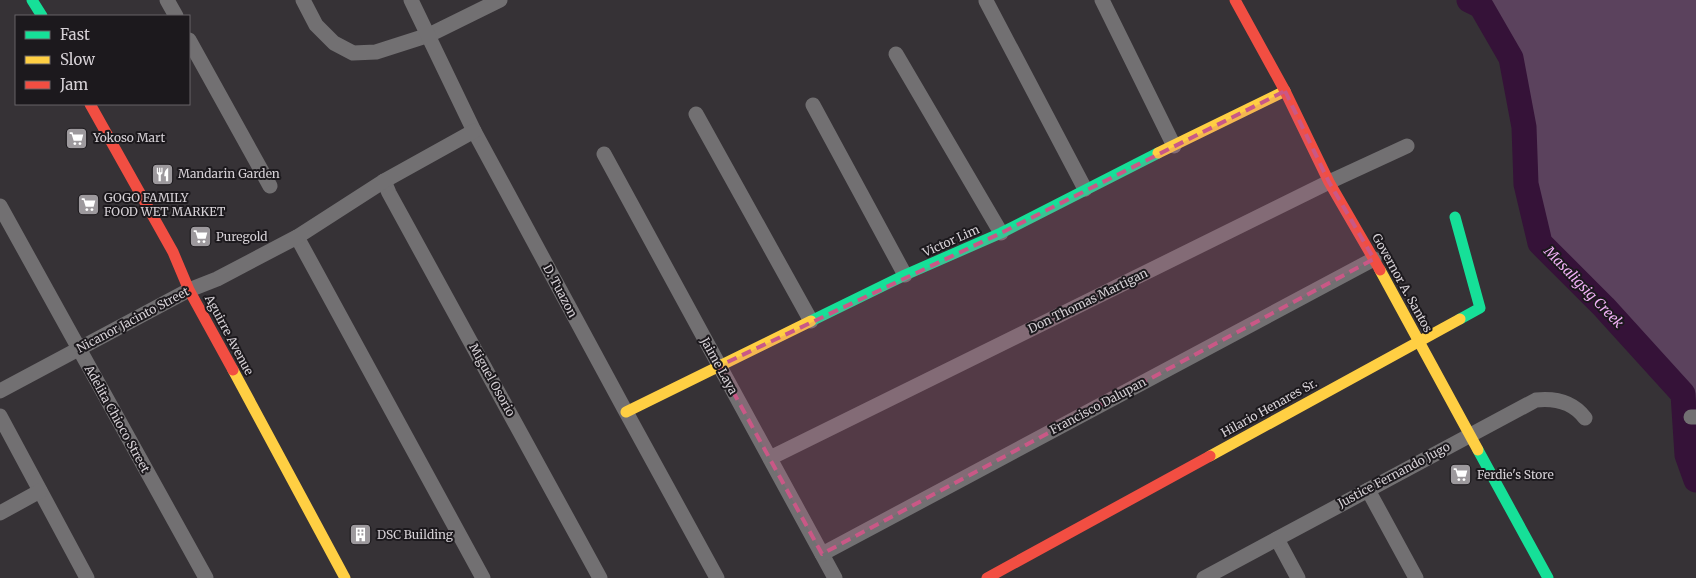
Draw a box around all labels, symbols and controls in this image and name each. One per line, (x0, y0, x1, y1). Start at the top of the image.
legend (15, 15, 190, 105)
text: Fast (60, 25, 90, 44)
text: Slow (60, 50, 95, 69)
text: Jam (59, 75, 88, 94)
supermarket icon: Yokoso Mart (65, 126, 89, 150)
place label: Yokoso Mart (92, 130, 165, 145)
restaurant icon: Mandarin Garden (150, 162, 174, 186)
place label: Mandarin Garden (178, 166, 280, 181)
place label: GOGO FAMILY FOOD WET MARKET (104, 190, 226, 219)
supermarket icon: GOGO FAMILY FOOD WET MARKET (76, 193, 100, 217)
street label: Victor Lim (919, 221, 982, 260)
supermarket icon: Puregold (188, 225, 212, 249)
place label: Puregold (216, 229, 268, 244)
street label: Governor A. Santos (1369, 231, 1436, 335)
water label: Masaligsig Creek (1540, 242, 1628, 332)
street label: D. Tuazon (540, 262, 581, 320)
street label: Don Thomas Martigan (1025, 265, 1150, 336)
street label: Nicanor Jacinto Street (74, 283, 192, 356)
street label: Aguirre Avenue (201, 291, 257, 378)
street label: Jaime Laya (697, 334, 742, 397)
street label: Miguel Osorio (466, 341, 519, 419)
street label: Adelita Chioco Street (81, 362, 153, 475)
street label: Francisco Dalupan (1047, 374, 1148, 437)
street label: Hilario Henares Sr. (1218, 375, 1319, 440)
street label: Justice Fernando Jugo (1334, 439, 1452, 511)
supermarket icon: Ferdie's Store (1449, 463, 1473, 487)
place label: Ferdie's Store (1477, 467, 1554, 482)
building icon: DSC Building (349, 523, 373, 547)
place label: DSC Building (377, 527, 454, 542)

